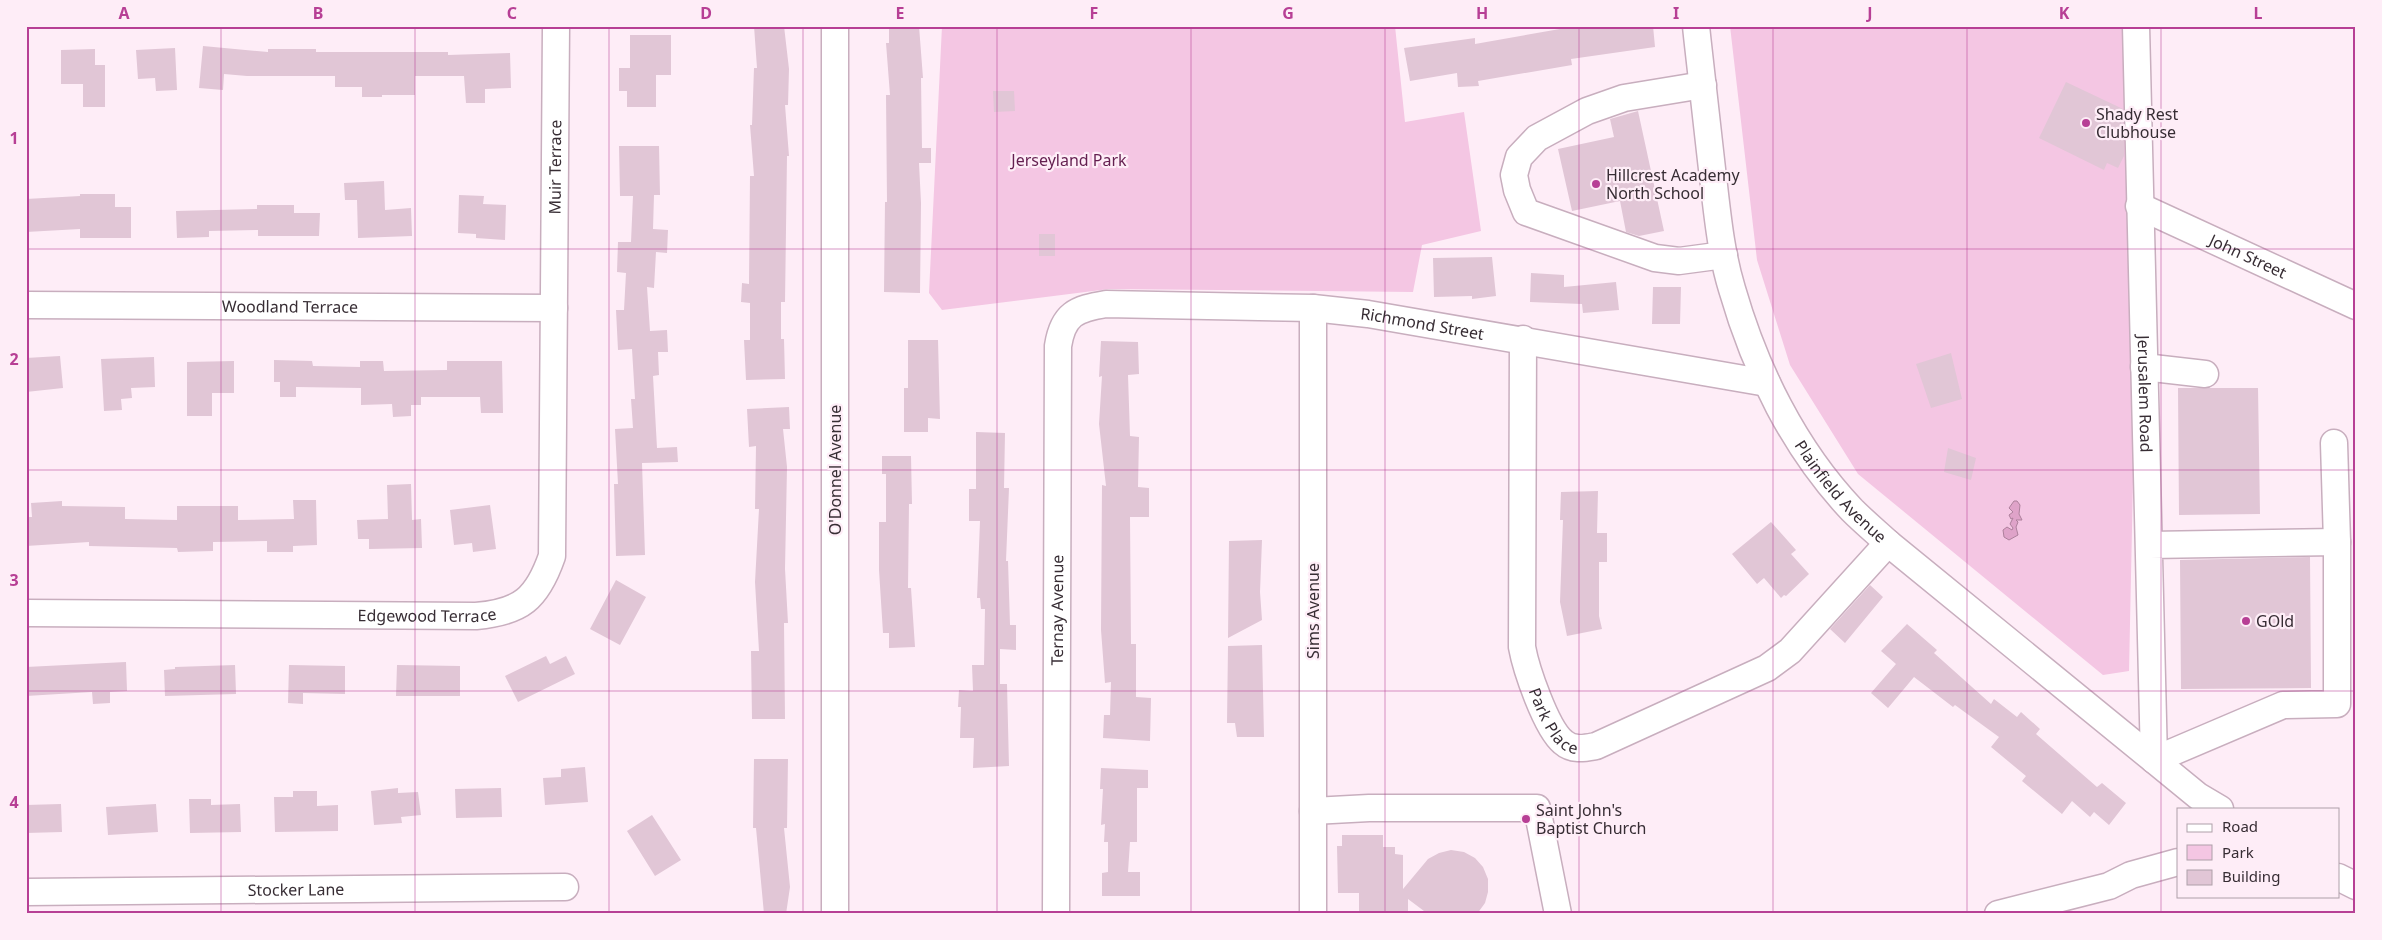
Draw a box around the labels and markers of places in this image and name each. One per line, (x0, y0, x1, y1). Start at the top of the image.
place label: Shady Rest Clubhouse (2096, 103, 2178, 143)
marker: Shady Rest Clubhouse (2080, 117, 2092, 129)
place label: Hillcrest Academy North School (1606, 164, 1741, 204)
marker: Hillcrest Academy North School (1590, 178, 1602, 190)
place label: GOld (2256, 610, 2294, 632)
marker: GOld (2240, 615, 2252, 627)
place label: Saint John's Baptist Church (1536, 799, 1646, 839)
marker: Saint John's Baptist Church (1520, 813, 1532, 825)

